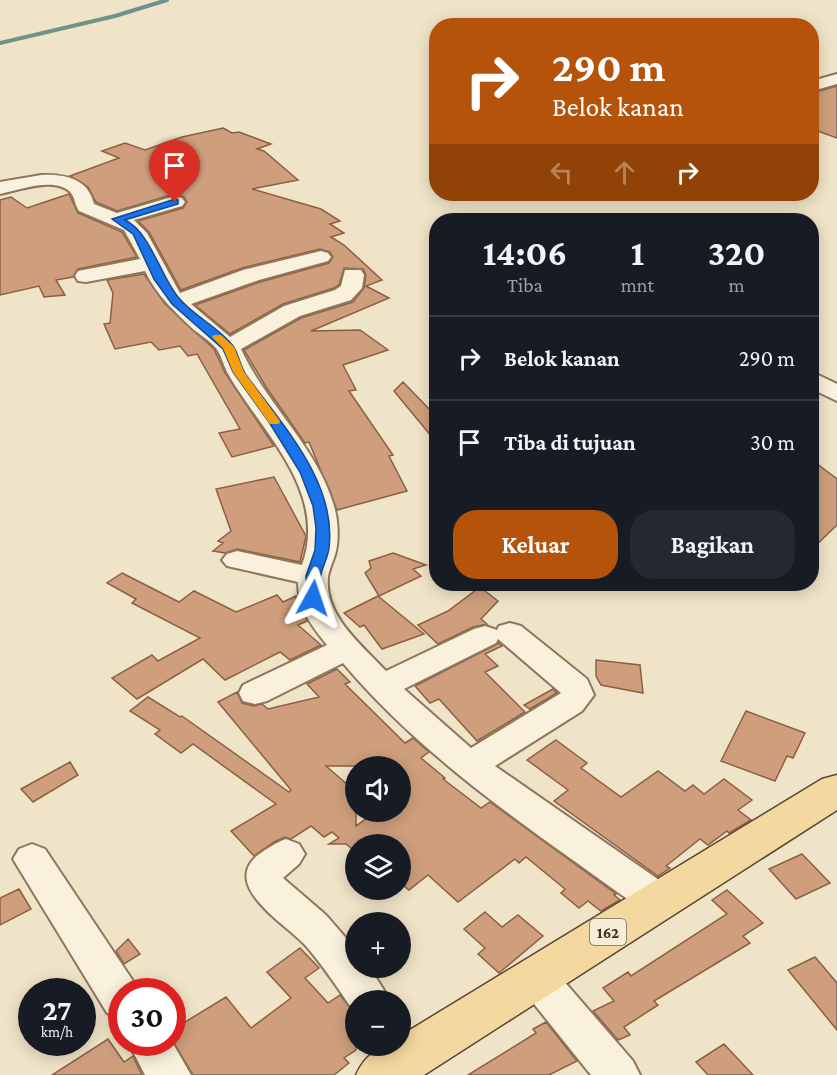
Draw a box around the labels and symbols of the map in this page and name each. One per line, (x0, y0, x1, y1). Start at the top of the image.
pin (149, 140, 200, 202)
position arrow (281, 566, 345, 630)
road number: 162 (590, 919, 626, 945)
speed limit sign: 30 (108, 978, 186, 1056)

